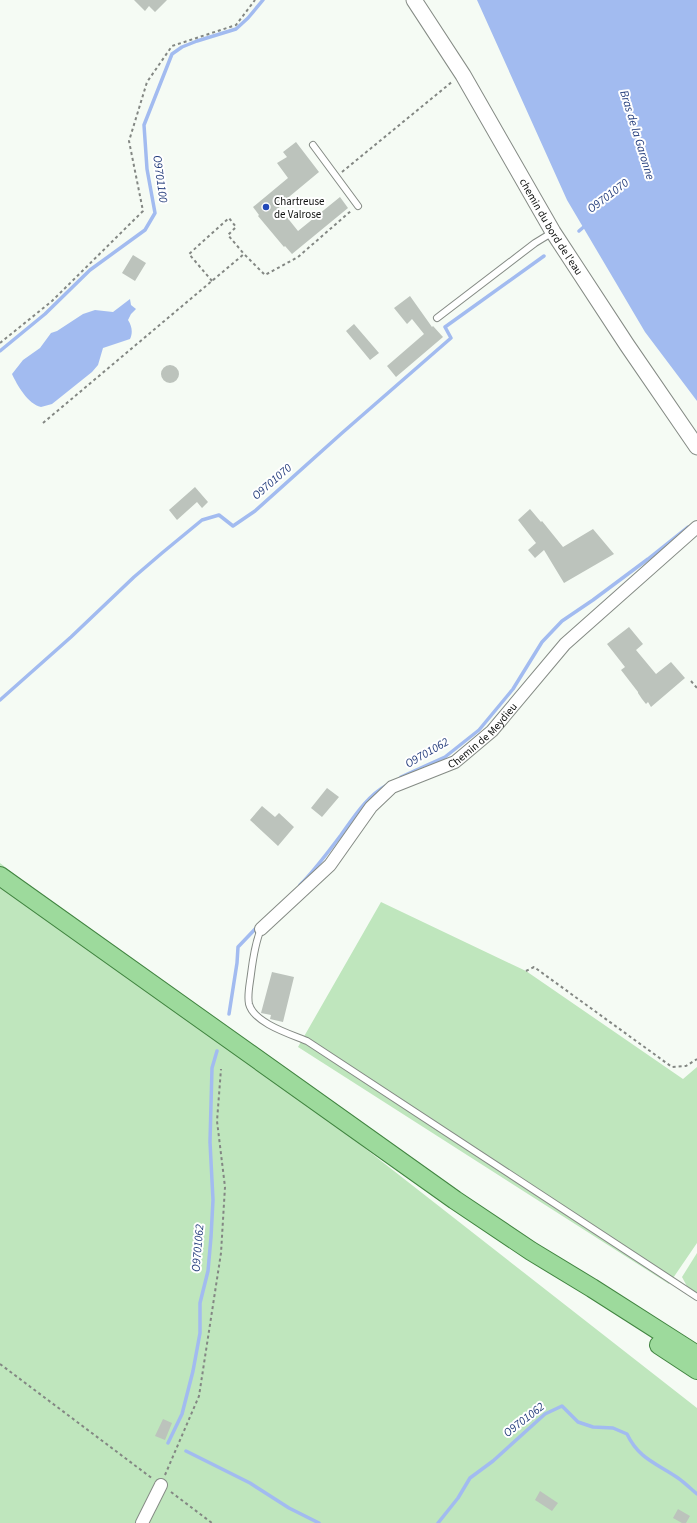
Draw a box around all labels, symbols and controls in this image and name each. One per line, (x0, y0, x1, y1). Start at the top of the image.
water label: Bras de la Garonne (615, 88, 659, 182)
water label: O9701100 (148, 154, 172, 204)
street label: chemin du bord de l'eau (516, 175, 587, 278)
water label: O9701070 (584, 175, 632, 217)
place label: Chartreuse de Valrose (274, 194, 325, 222)
marker: Chartreuse de Valrose (261, 202, 271, 212)
water label: O9701070 (248, 460, 296, 504)
street label: Chemin de Meydieu (446, 699, 520, 772)
water label: O9701062 (402, 734, 452, 772)
water label: O9701062 (187, 1223, 209, 1273)
water label: O9701062 (500, 1398, 548, 1441)

